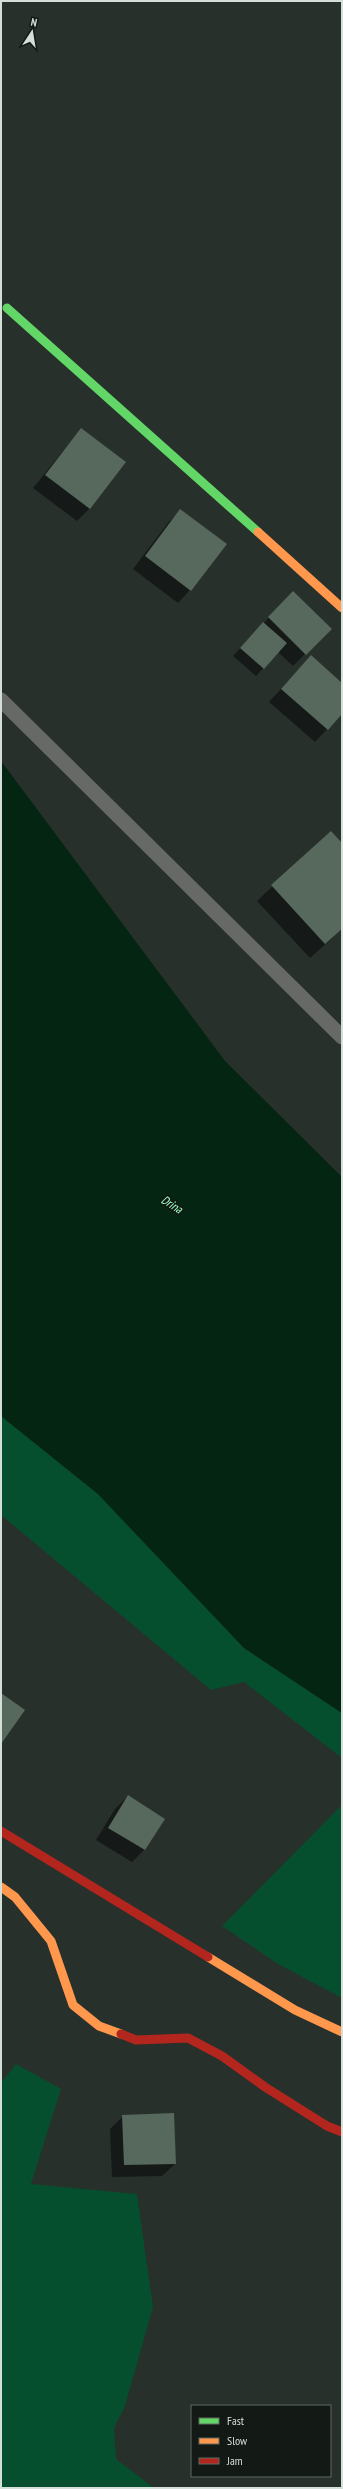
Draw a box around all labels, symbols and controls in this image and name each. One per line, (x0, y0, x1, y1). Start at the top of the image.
north arrow (12, 12, 52, 52)
text: N (30, 15, 38, 30)
water label: Drina (159, 1192, 186, 1217)
legend (191, 2405, 331, 2477)
text: Fast (227, 2413, 245, 2428)
text: Slow (227, 2433, 248, 2448)
text: Jam (226, 2453, 243, 2468)

